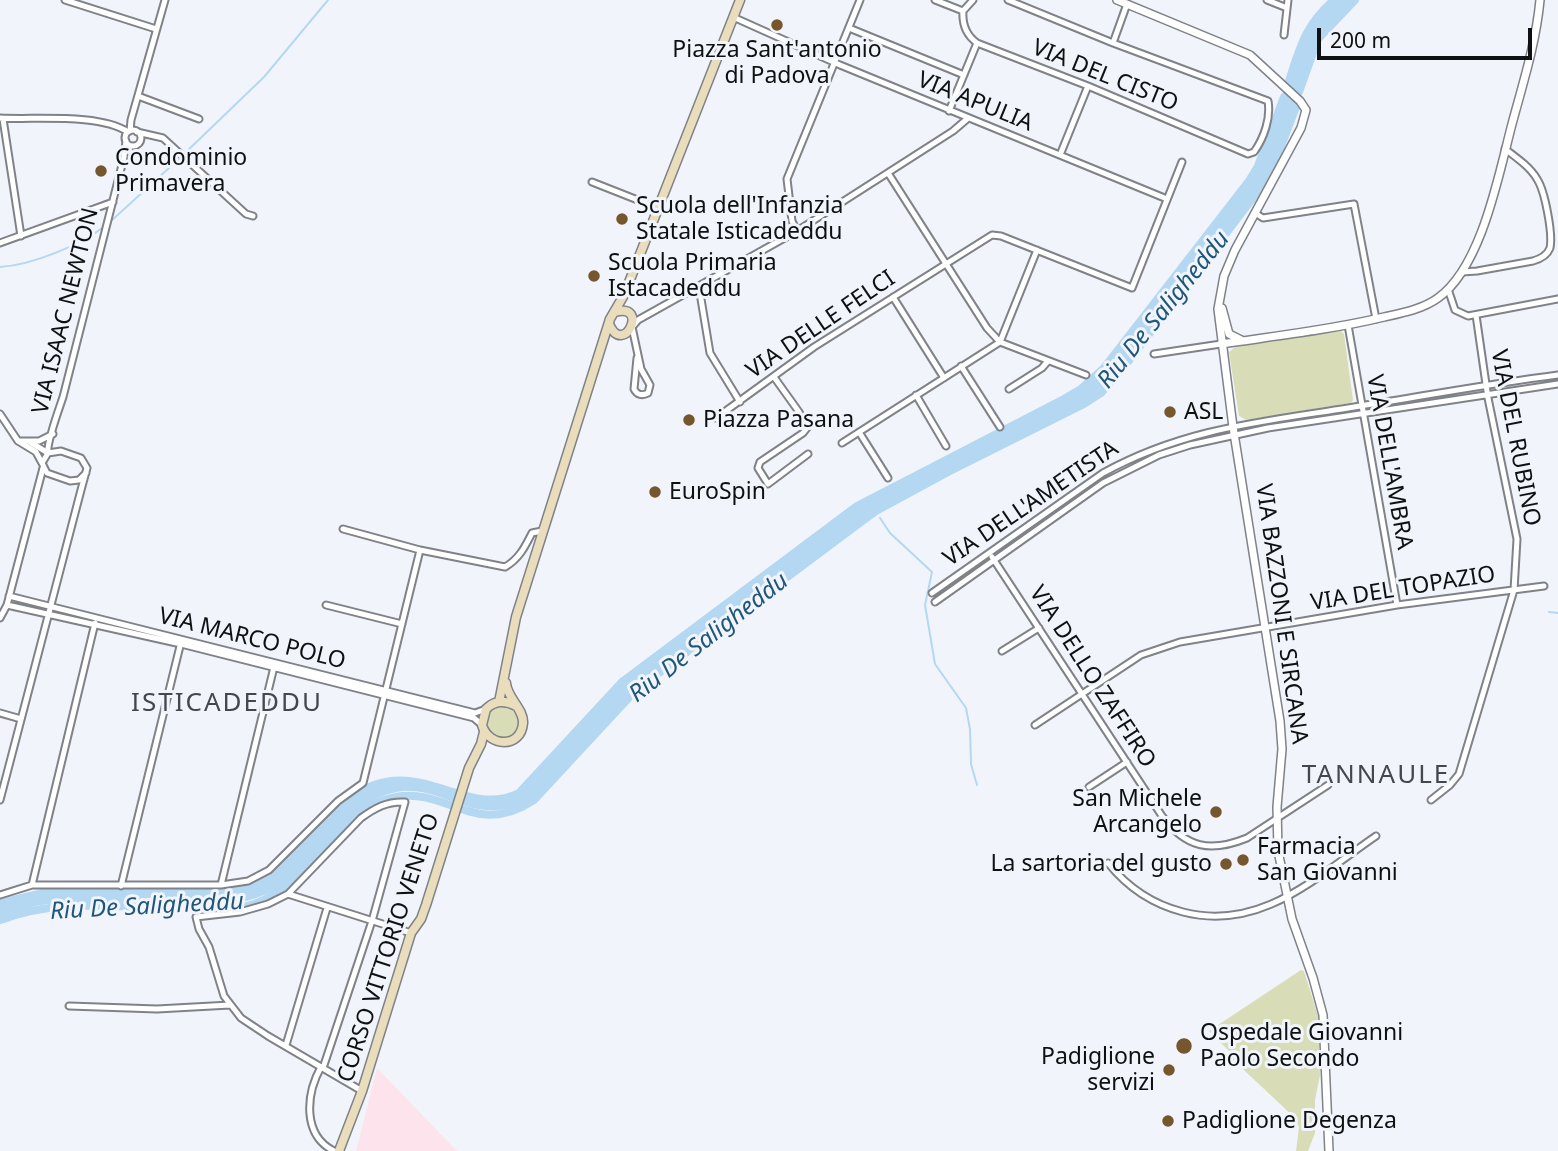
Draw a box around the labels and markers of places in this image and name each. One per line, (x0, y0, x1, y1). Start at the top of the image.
marker: Piazza Sant'antonio di Padova (769, 17, 785, 33)
place label: Piazza Sant'antonio di Padova (672, 36, 882, 90)
place label: Condominio Primavera (115, 144, 247, 198)
marker: Condominio Primavera (93, 163, 109, 179)
place label: Scuola dell'Infanzia Statale Isticadeddu (636, 192, 843, 246)
marker: Scuola dell'Infanzia Statale Isticadeddu (614, 211, 630, 227)
place label: Scuola Primaria Istacadeddu (608, 249, 777, 303)
marker: Scuola Primaria Istacadeddu (586, 268, 602, 284)
place label: ASL (1184, 398, 1223, 426)
marker: ASL (1162, 404, 1178, 420)
place label: Piazza Pasana (703, 406, 854, 434)
marker: Piazza Pasana (681, 412, 697, 428)
place label: EuroSpin (669, 478, 766, 506)
marker: EuroSpin (647, 484, 663, 500)
place label: San Michele Arcangelo (1072, 785, 1202, 839)
marker: San Michele Arcangelo (1208, 804, 1224, 820)
place label: Farmacia San Giovanni (1257, 833, 1398, 887)
place label: La sartoria del gusto (990, 850, 1212, 878)
marker: Farmacia San Giovanni (1235, 852, 1251, 868)
marker: La sartoria del gusto (1218, 856, 1234, 872)
place label: Ospedale Giovanni Paolo Secondo (1200, 1019, 1403, 1073)
marker: Ospedale Giovanni Paolo Secondo (1174, 1036, 1194, 1056)
place label: Padiglione servizi (1041, 1043, 1155, 1097)
marker: Padiglione servizi (1161, 1062, 1177, 1078)
place label: Padiglione Degenza (1182, 1107, 1397, 1135)
marker: Padiglione Degenza (1160, 1113, 1176, 1129)

